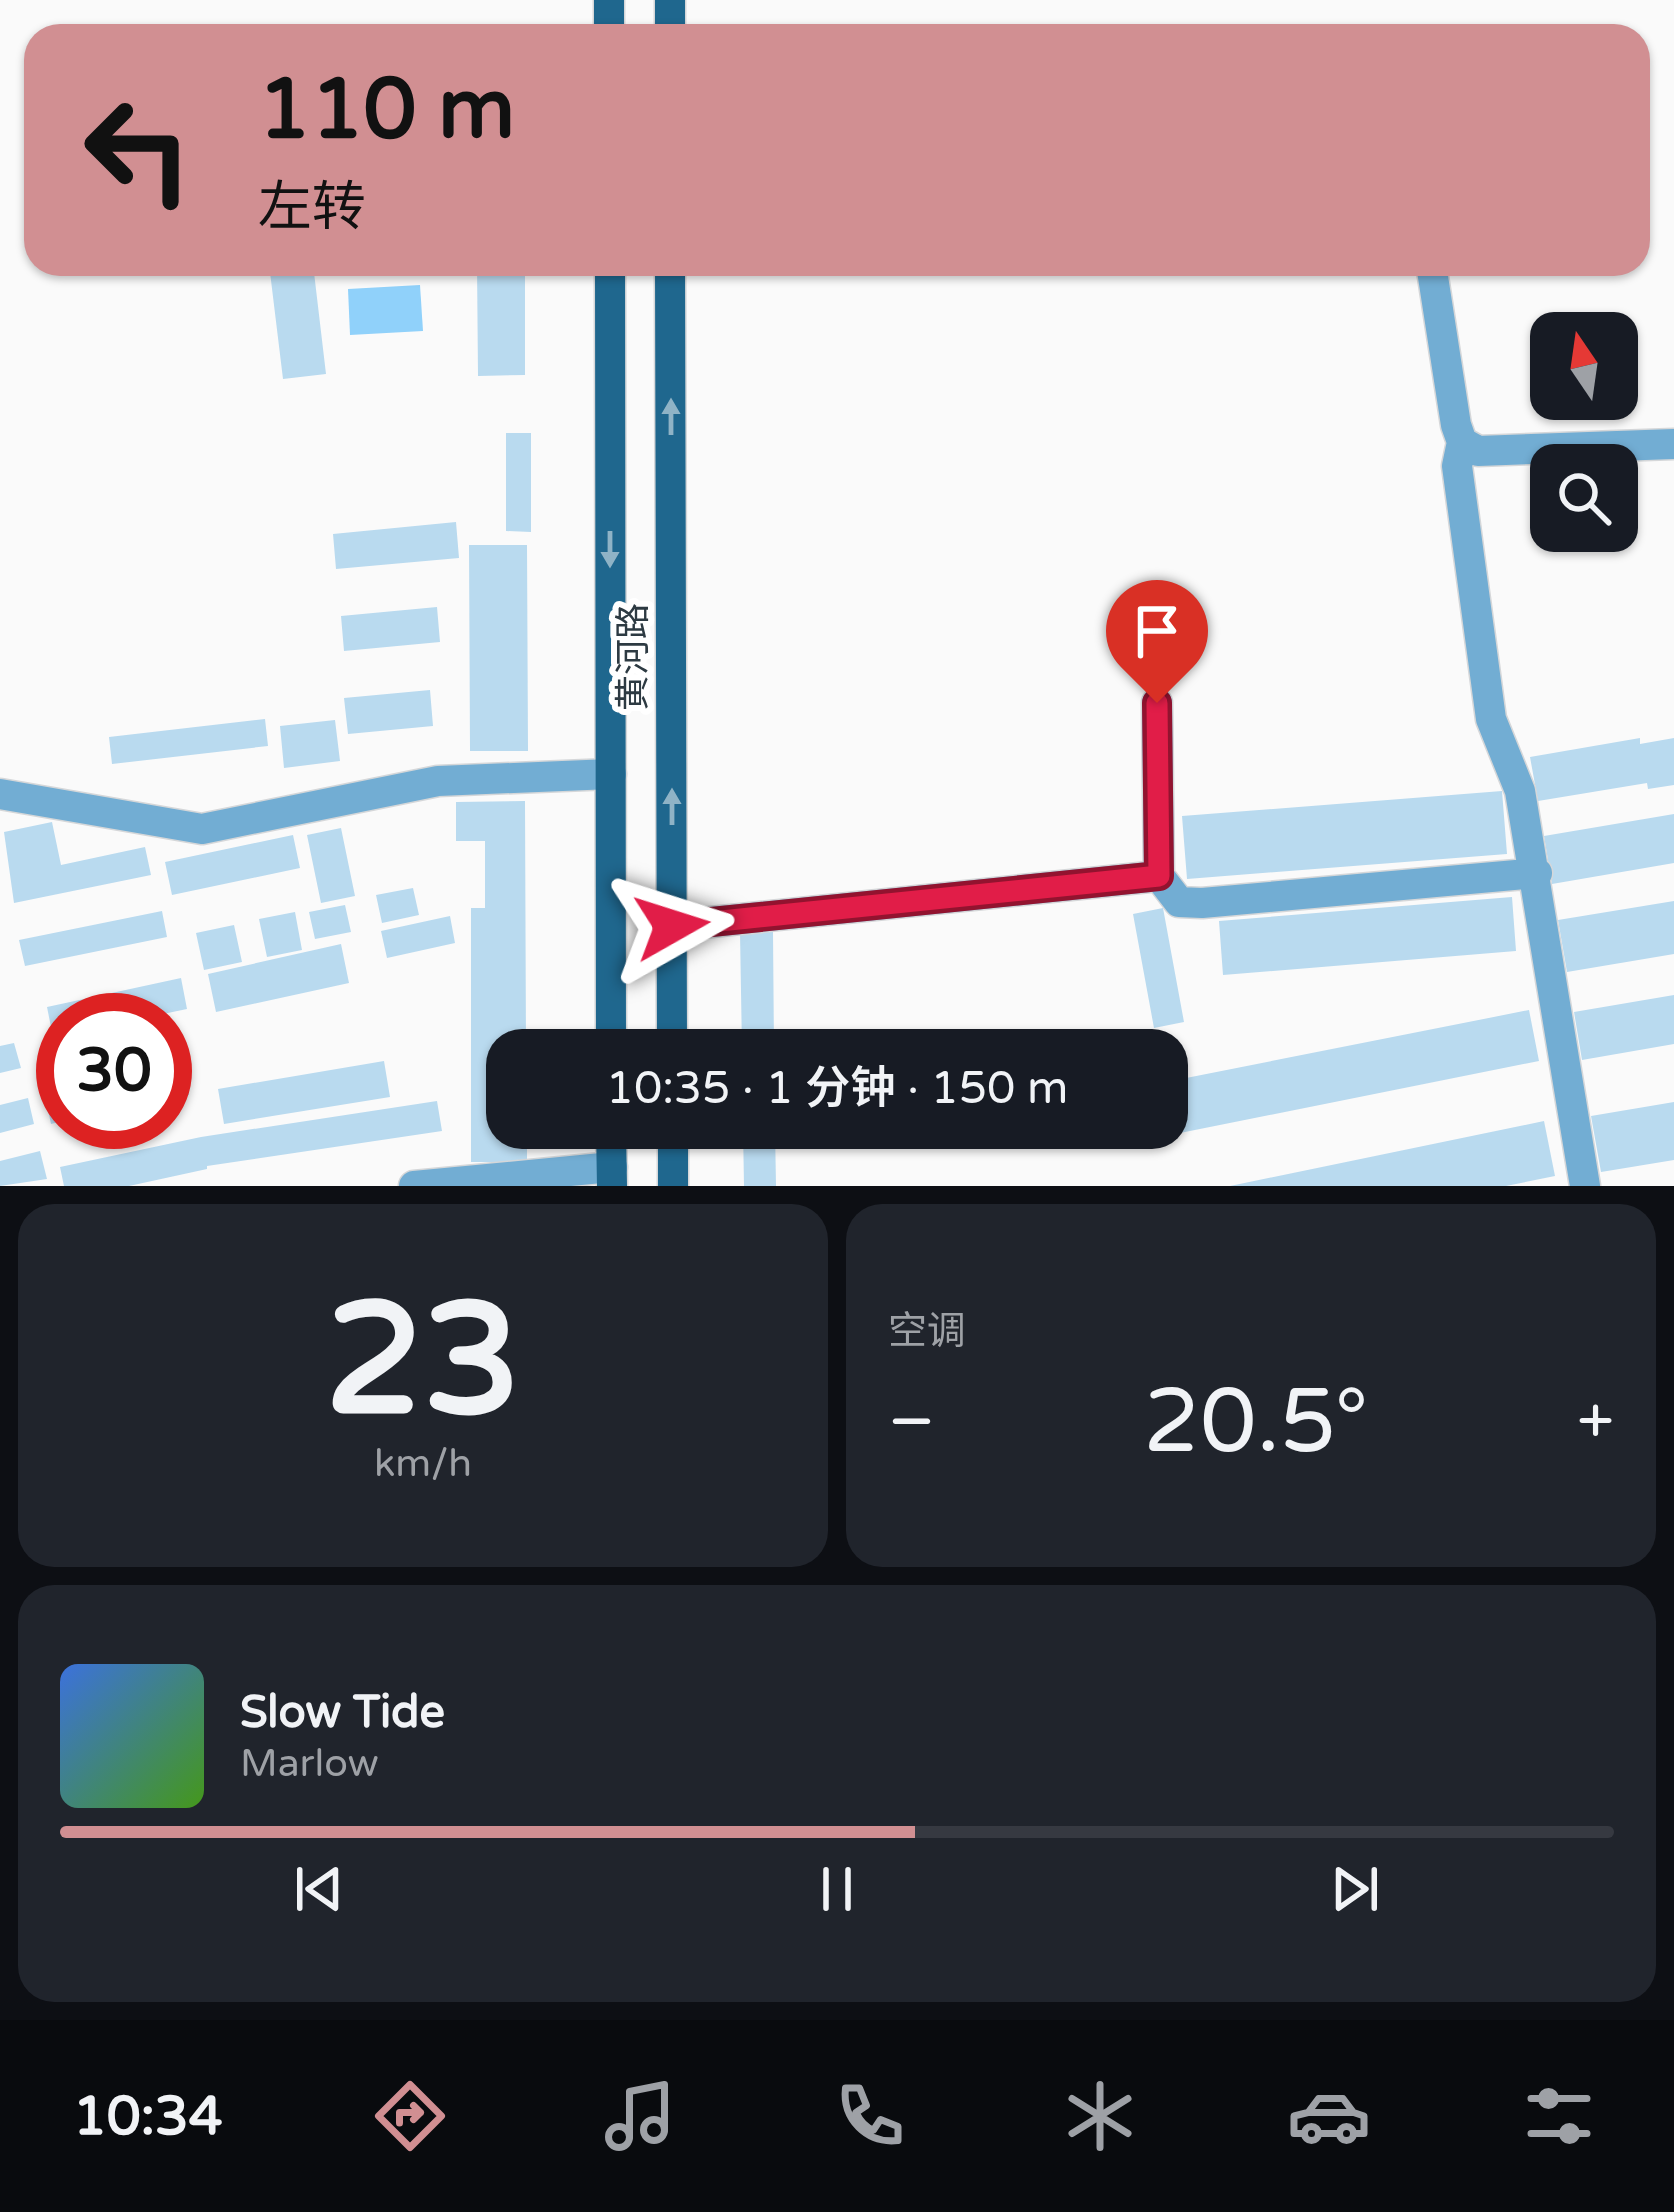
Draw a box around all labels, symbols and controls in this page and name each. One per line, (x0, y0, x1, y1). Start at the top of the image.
text: 110 m (258, 60, 515, 161)
icon: left (60, 72, 216, 228)
text: 左转 (258, 175, 366, 240)
north arrow (1530, 312, 1638, 420)
map controls (1530, 312, 1638, 552)
one-way arrow (661, 397, 681, 435)
button: search (1530, 444, 1638, 552)
one-way arrow (600, 531, 620, 569)
pin (1106, 580, 1208, 703)
icon: arrive (1124, 598, 1190, 664)
street label: 黄河路 (612, 603, 655, 711)
one-way arrow (662, 787, 681, 825)
position arrow (609, 863, 735, 989)
speed limit sign: 30 (36, 993, 192, 1149)
text: 10:35 · 1 分钟 · 150 m (606, 1062, 1068, 1116)
text: 23 (325, 1268, 521, 1456)
text: 空调 (888, 1308, 966, 1355)
text: 20.5° (1143, 1368, 1369, 1477)
text: − (888, 1382, 935, 1462)
text: + (1577, 1382, 1614, 1462)
text: km/h (374, 1440, 472, 1487)
text: Slow Tide (240, 1686, 445, 1740)
text: Marlow (240, 1740, 379, 1787)
icon: previous (286, 1856, 352, 1922)
icon: pause (804, 1856, 870, 1922)
icon: next (1322, 1856, 1388, 1922)
icon: directions (368, 2074, 452, 2158)
icon: music (598, 2074, 682, 2158)
icon: phone (828, 2074, 912, 2158)
icon: climate (1058, 2074, 1142, 2158)
icon: car (1287, 2074, 1371, 2158)
icon: filters (1517, 2074, 1601, 2158)
text: 10:34 (73, 2084, 223, 2149)

